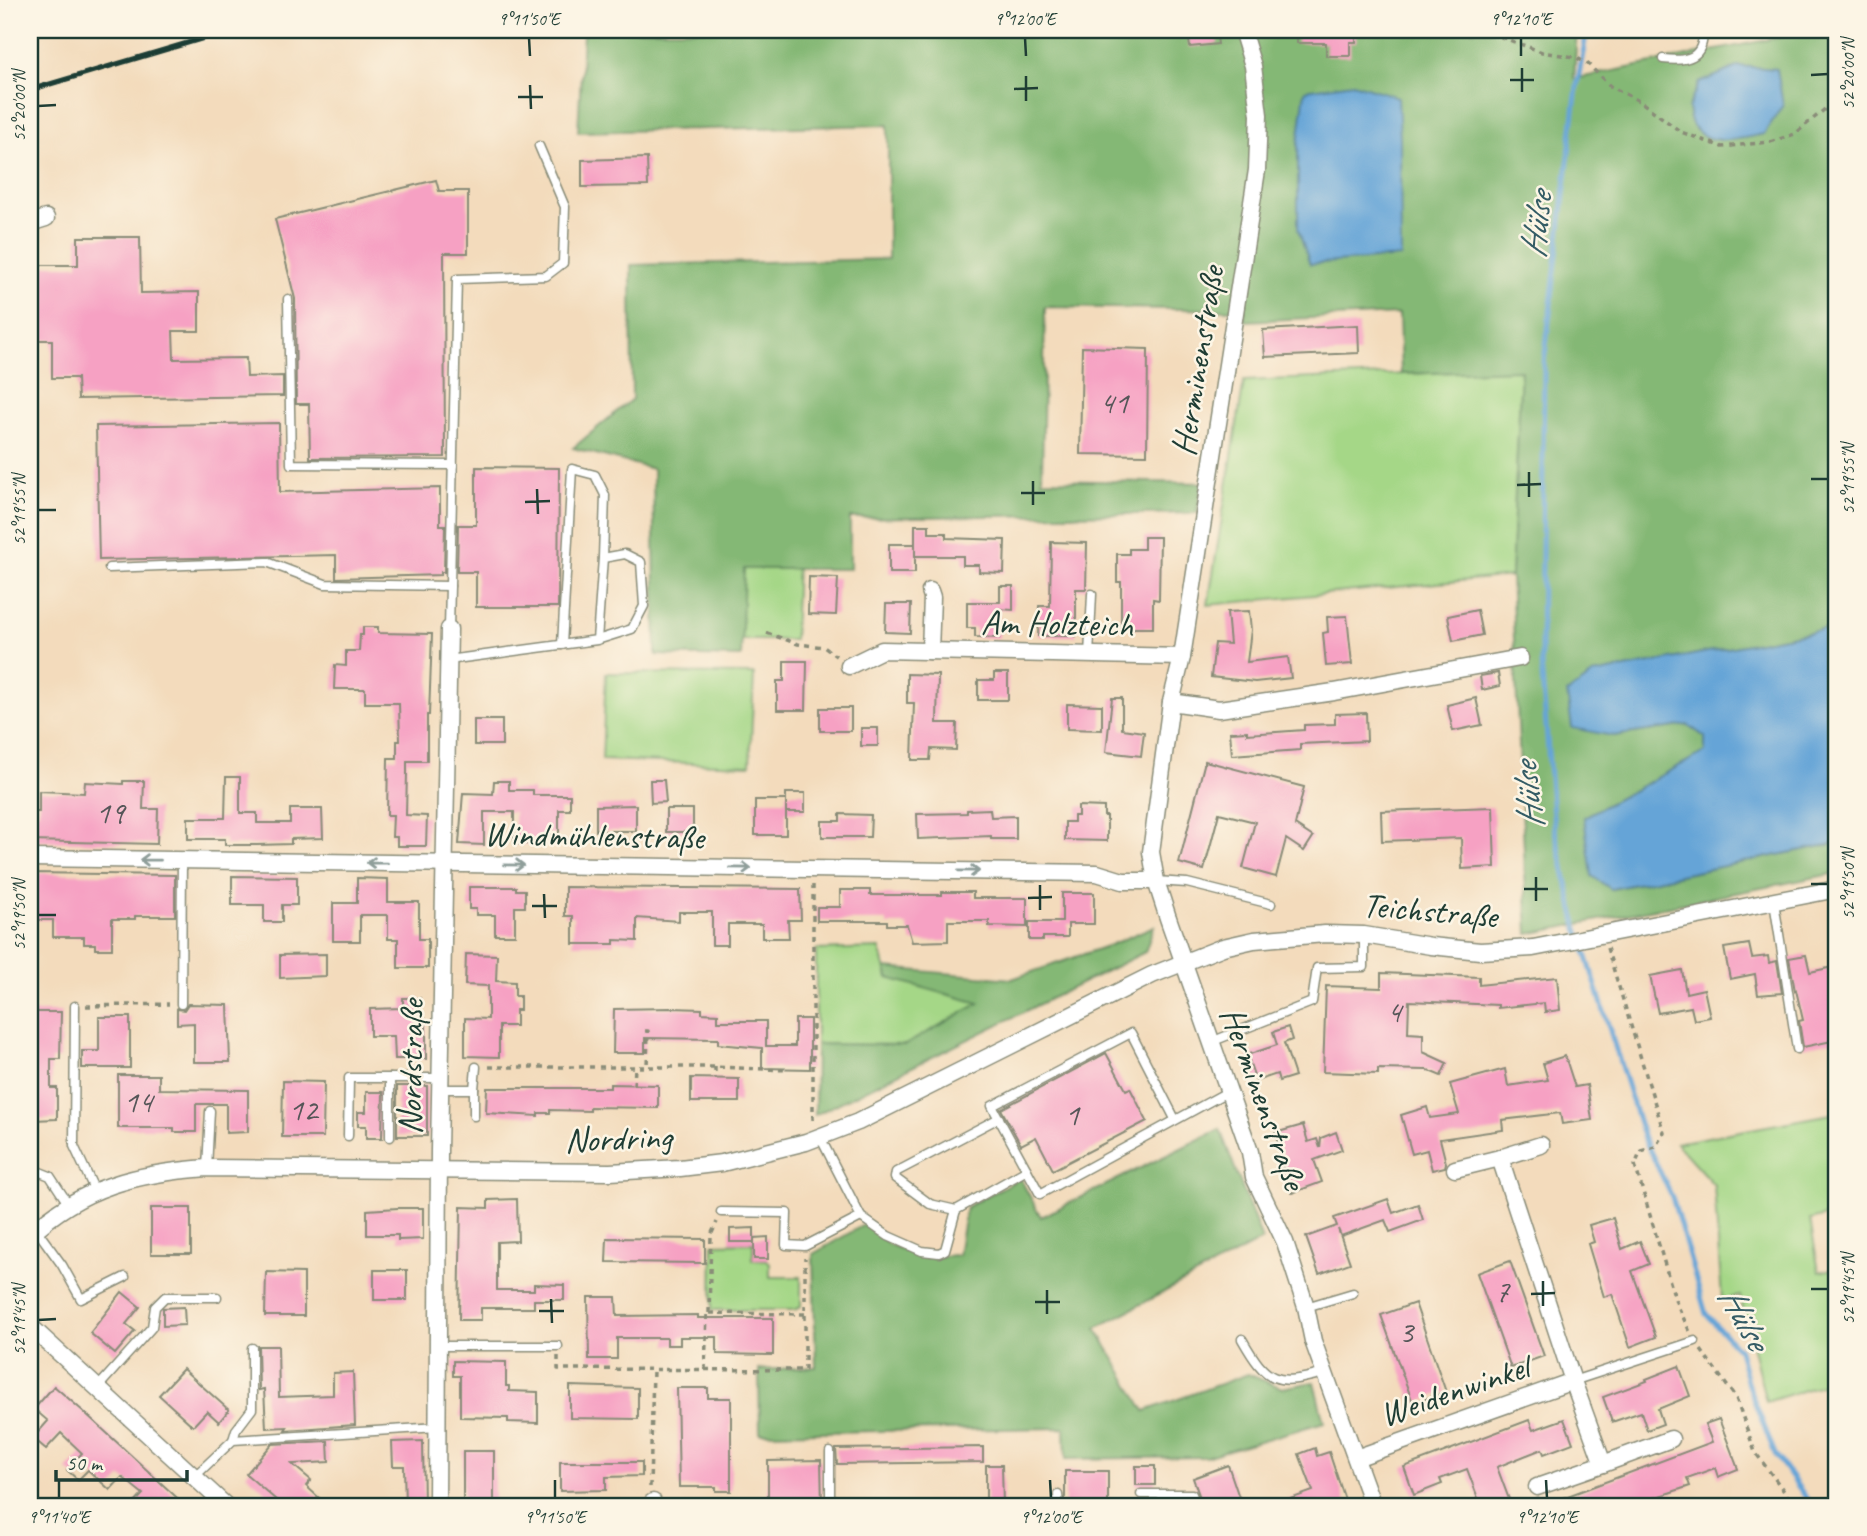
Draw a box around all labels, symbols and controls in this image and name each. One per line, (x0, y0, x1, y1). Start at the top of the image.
text: 9°11'50"E (498, 8, 562, 30)
text: 9°12'00"E (994, 8, 1058, 30)
text: 9°12'10"E (1490, 8, 1554, 30)
text: 52°20'00"N (1837, 35, 1859, 109)
text: 52°20'00"N (8, 67, 30, 141)
water label: Hülse (1508, 184, 1564, 260)
street label: Herminenstraße (1160, 261, 1235, 459)
house number: 41 (1100, 382, 1130, 423)
text: 52°19'55"N (1837, 440, 1859, 514)
text: 52°19'55"N (8, 471, 30, 545)
street label: Am Holzteich (980, 600, 1135, 647)
water label: Hülse (1500, 755, 1554, 831)
house number: 19 (96, 792, 127, 833)
street label: Windmühlenstraße (484, 811, 707, 860)
text: 52°19'50"N (1837, 845, 1859, 919)
one-way arrow (138, 853, 161, 867)
one-way arrow (366, 856, 389, 870)
one-way arrow (502, 858, 525, 872)
one-way arrow (729, 861, 752, 875)
one-way arrow (957, 865, 980, 878)
text: 52°19'50"N (8, 876, 30, 950)
street label: Teichstraße (1361, 882, 1502, 939)
house number: 4 (1387, 991, 1405, 1032)
street label: Nordstraße (387, 996, 434, 1135)
street label: Herminenstraße (1210, 1001, 1318, 1198)
house number: 14 (124, 1081, 156, 1122)
house number: 12 (289, 1089, 320, 1130)
house number: 1 (1065, 1094, 1081, 1135)
street label: Nordring (564, 1114, 675, 1163)
text: 52°19'45"N (1837, 1250, 1859, 1324)
house number: 7 (1495, 1271, 1511, 1312)
water label: Hülse (1708, 1277, 1784, 1362)
text: 52°19'45"N (8, 1281, 30, 1355)
house number: 3 (1399, 1311, 1416, 1352)
street label: Weidenwinkel (1374, 1342, 1540, 1437)
scale bar (56, 1438, 187, 1482)
text: 50 m (66, 1450, 104, 1476)
text: 9°11'40"E (28, 1506, 92, 1528)
text: 9°11'50"E (524, 1506, 588, 1528)
text: 9°12'00"E (1020, 1506, 1084, 1528)
text: 9°12'10"E (1516, 1506, 1580, 1528)

